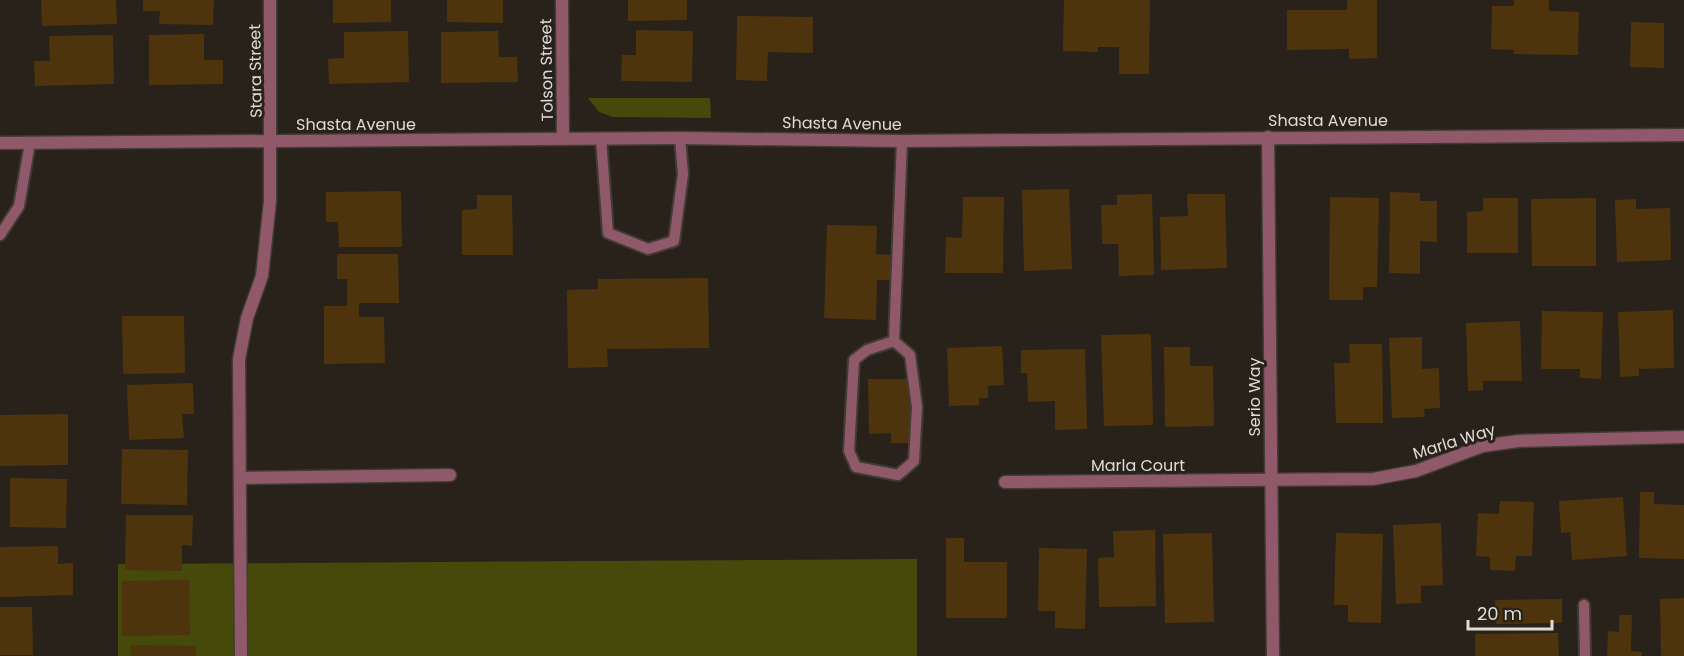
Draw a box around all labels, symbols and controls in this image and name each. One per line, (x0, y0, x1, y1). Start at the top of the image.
street label: Tolson Street (534, 18, 559, 122)
street label: Stara Street (243, 24, 268, 118)
street label: Shasta Avenue (1268, 109, 1388, 132)
street label: Shasta Avenue (782, 111, 902, 136)
street label: Shasta Avenue (296, 113, 416, 136)
street label: Serio Way (1243, 357, 1266, 437)
street label: Marla Way (1410, 418, 1498, 465)
street label: Marla Court (1091, 454, 1185, 477)
scale bar (1468, 593, 1552, 631)
text: 20 m (1477, 601, 1522, 626)

